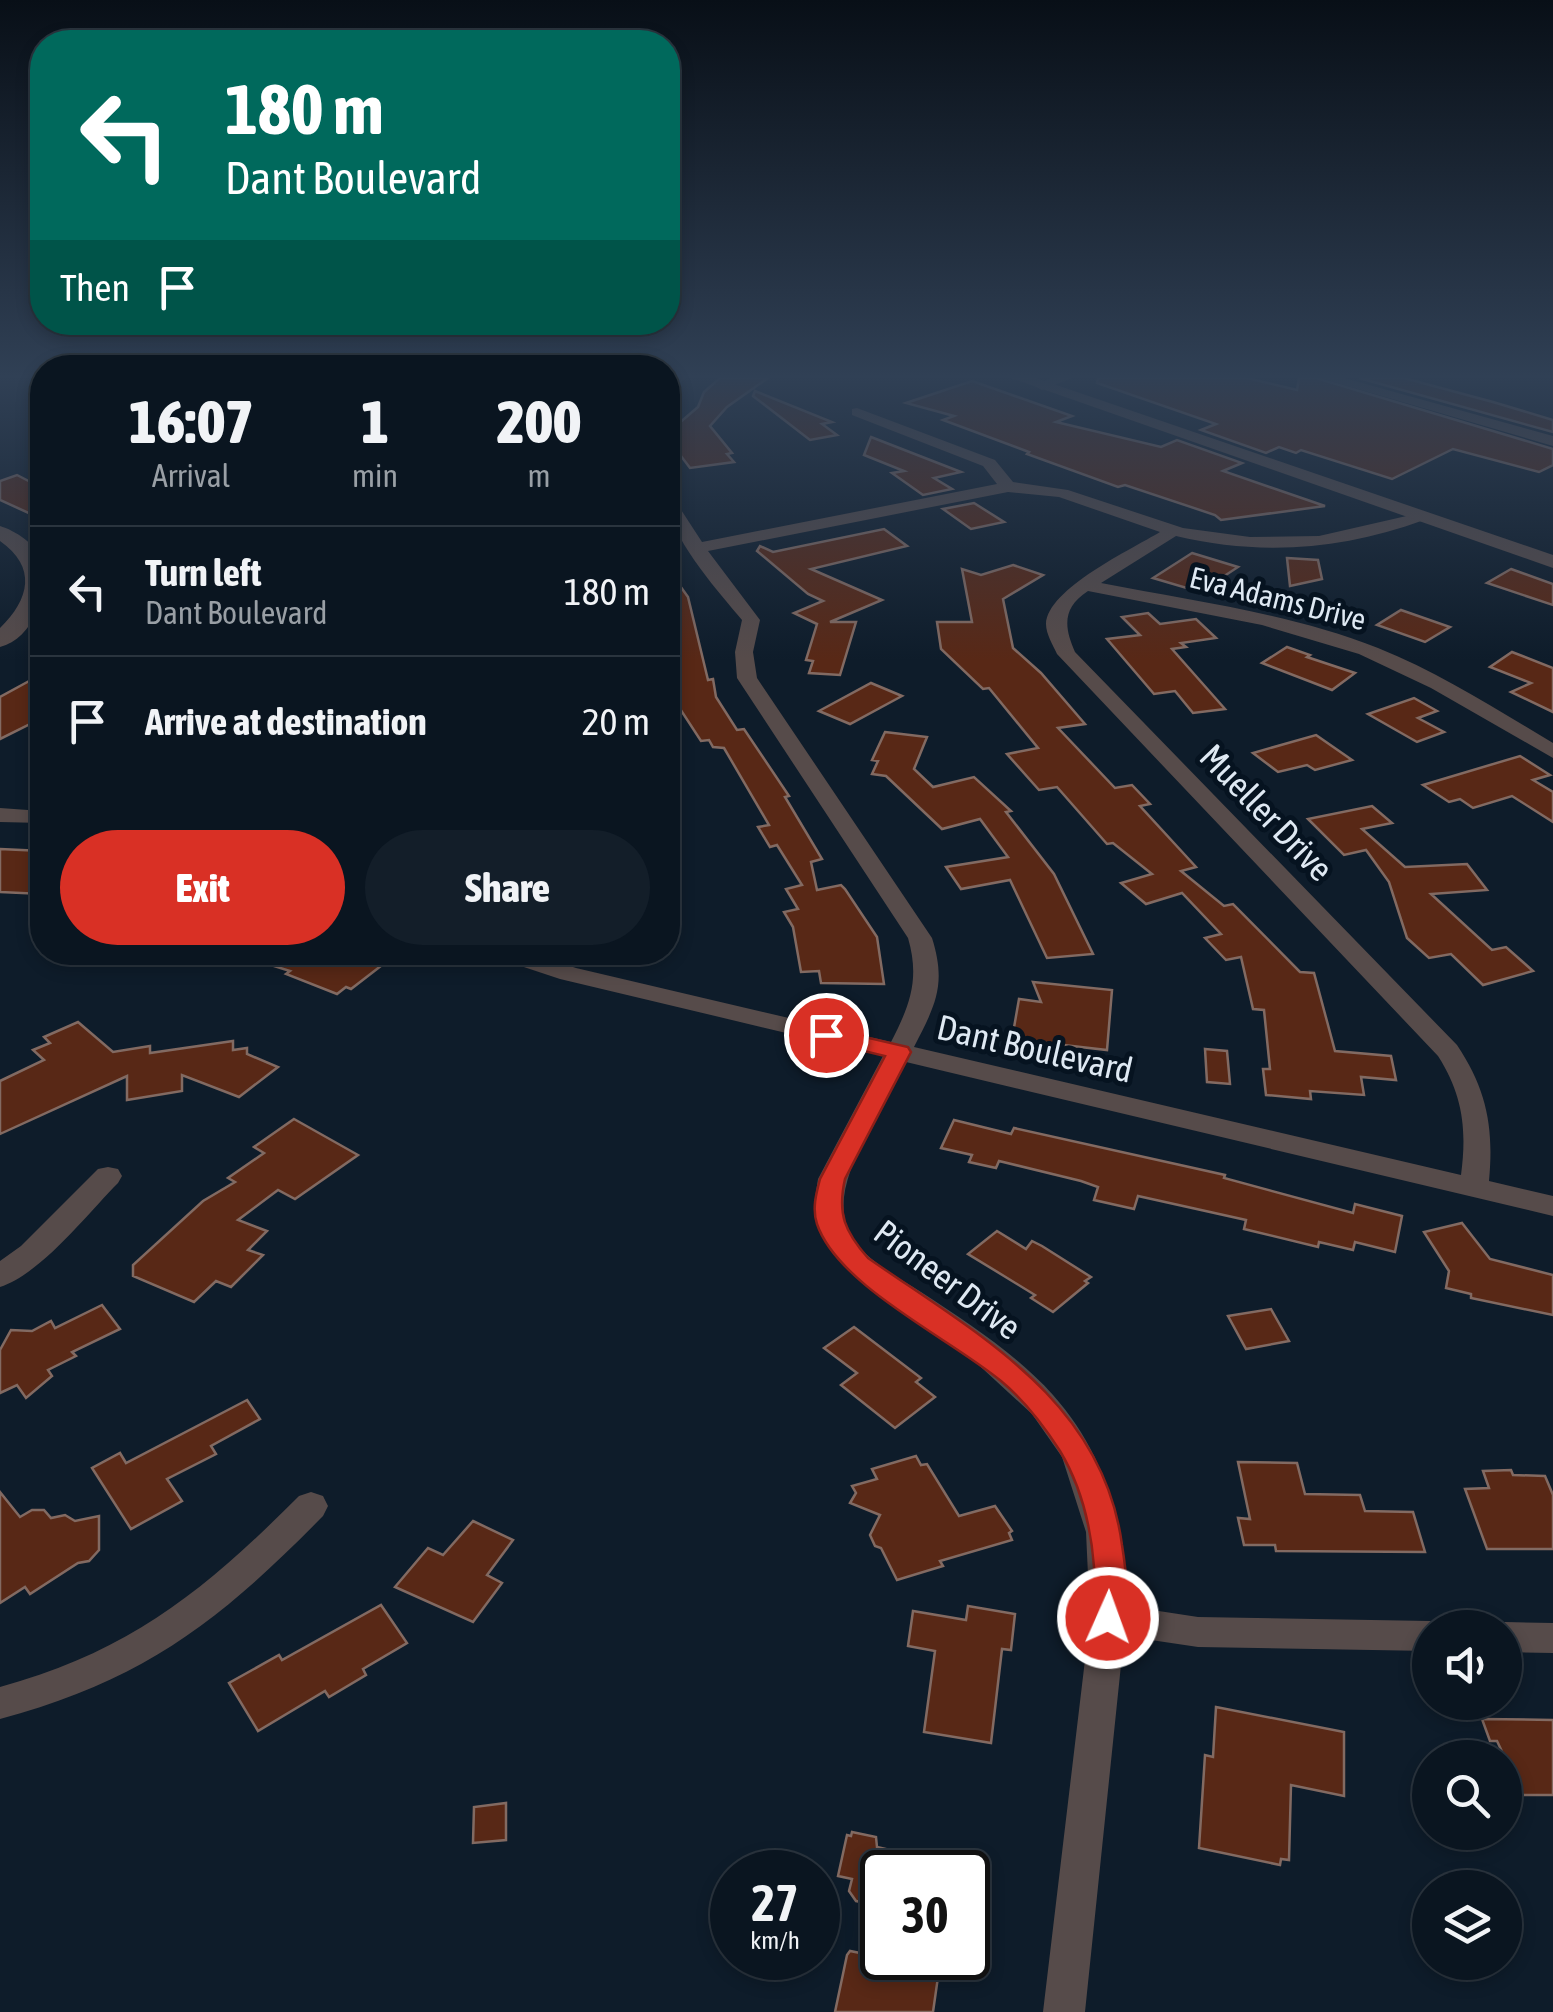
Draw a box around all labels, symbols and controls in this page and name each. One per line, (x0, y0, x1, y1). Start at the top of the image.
text: 180 m (225, 69, 384, 149)
icon: left (60, 70, 190, 200)
text: Dant Boulevard (225, 152, 481, 204)
icon: arrive (150, 260, 205, 315)
text: Then (60, 266, 130, 309)
text: 16:07 (129, 387, 253, 456)
text: 1 (361, 387, 389, 456)
text: 200 (497, 387, 581, 456)
text: Arrival (152, 457, 230, 494)
text: min (352, 457, 398, 494)
text: m (527, 457, 551, 494)
text: Turn left (145, 551, 261, 594)
street label: Eva Adams Drive (1186, 560, 1370, 636)
icon: left (60, 564, 115, 619)
text: 180 m (564, 570, 650, 613)
text: Dant Boulevard (145, 594, 327, 631)
icon: arrive (60, 694, 115, 749)
text: Arrive at destination (145, 700, 427, 743)
text: 20 m (582, 700, 650, 743)
street label: Mueller Drive (1192, 736, 1342, 888)
button: Exit (60, 830, 345, 945)
button: Share (365, 830, 650, 945)
pin (784, 993, 869, 1078)
street label: Dant Boulevard (933, 1006, 1137, 1090)
icon: arrive (799, 1008, 854, 1063)
street label: Pioneer Drive (867, 1211, 1029, 1347)
position arrow (1056, 1566, 1160, 1670)
map controls (1412, 1610, 1522, 1980)
button: sound (1412, 1610, 1522, 1720)
button: search (1412, 1740, 1522, 1850)
speed limit sign: 30 (860, 1850, 990, 1980)
button: layers (1412, 1870, 1522, 1980)
text: 27 (751, 1874, 798, 1932)
text: km/h (750, 1926, 800, 1954)

